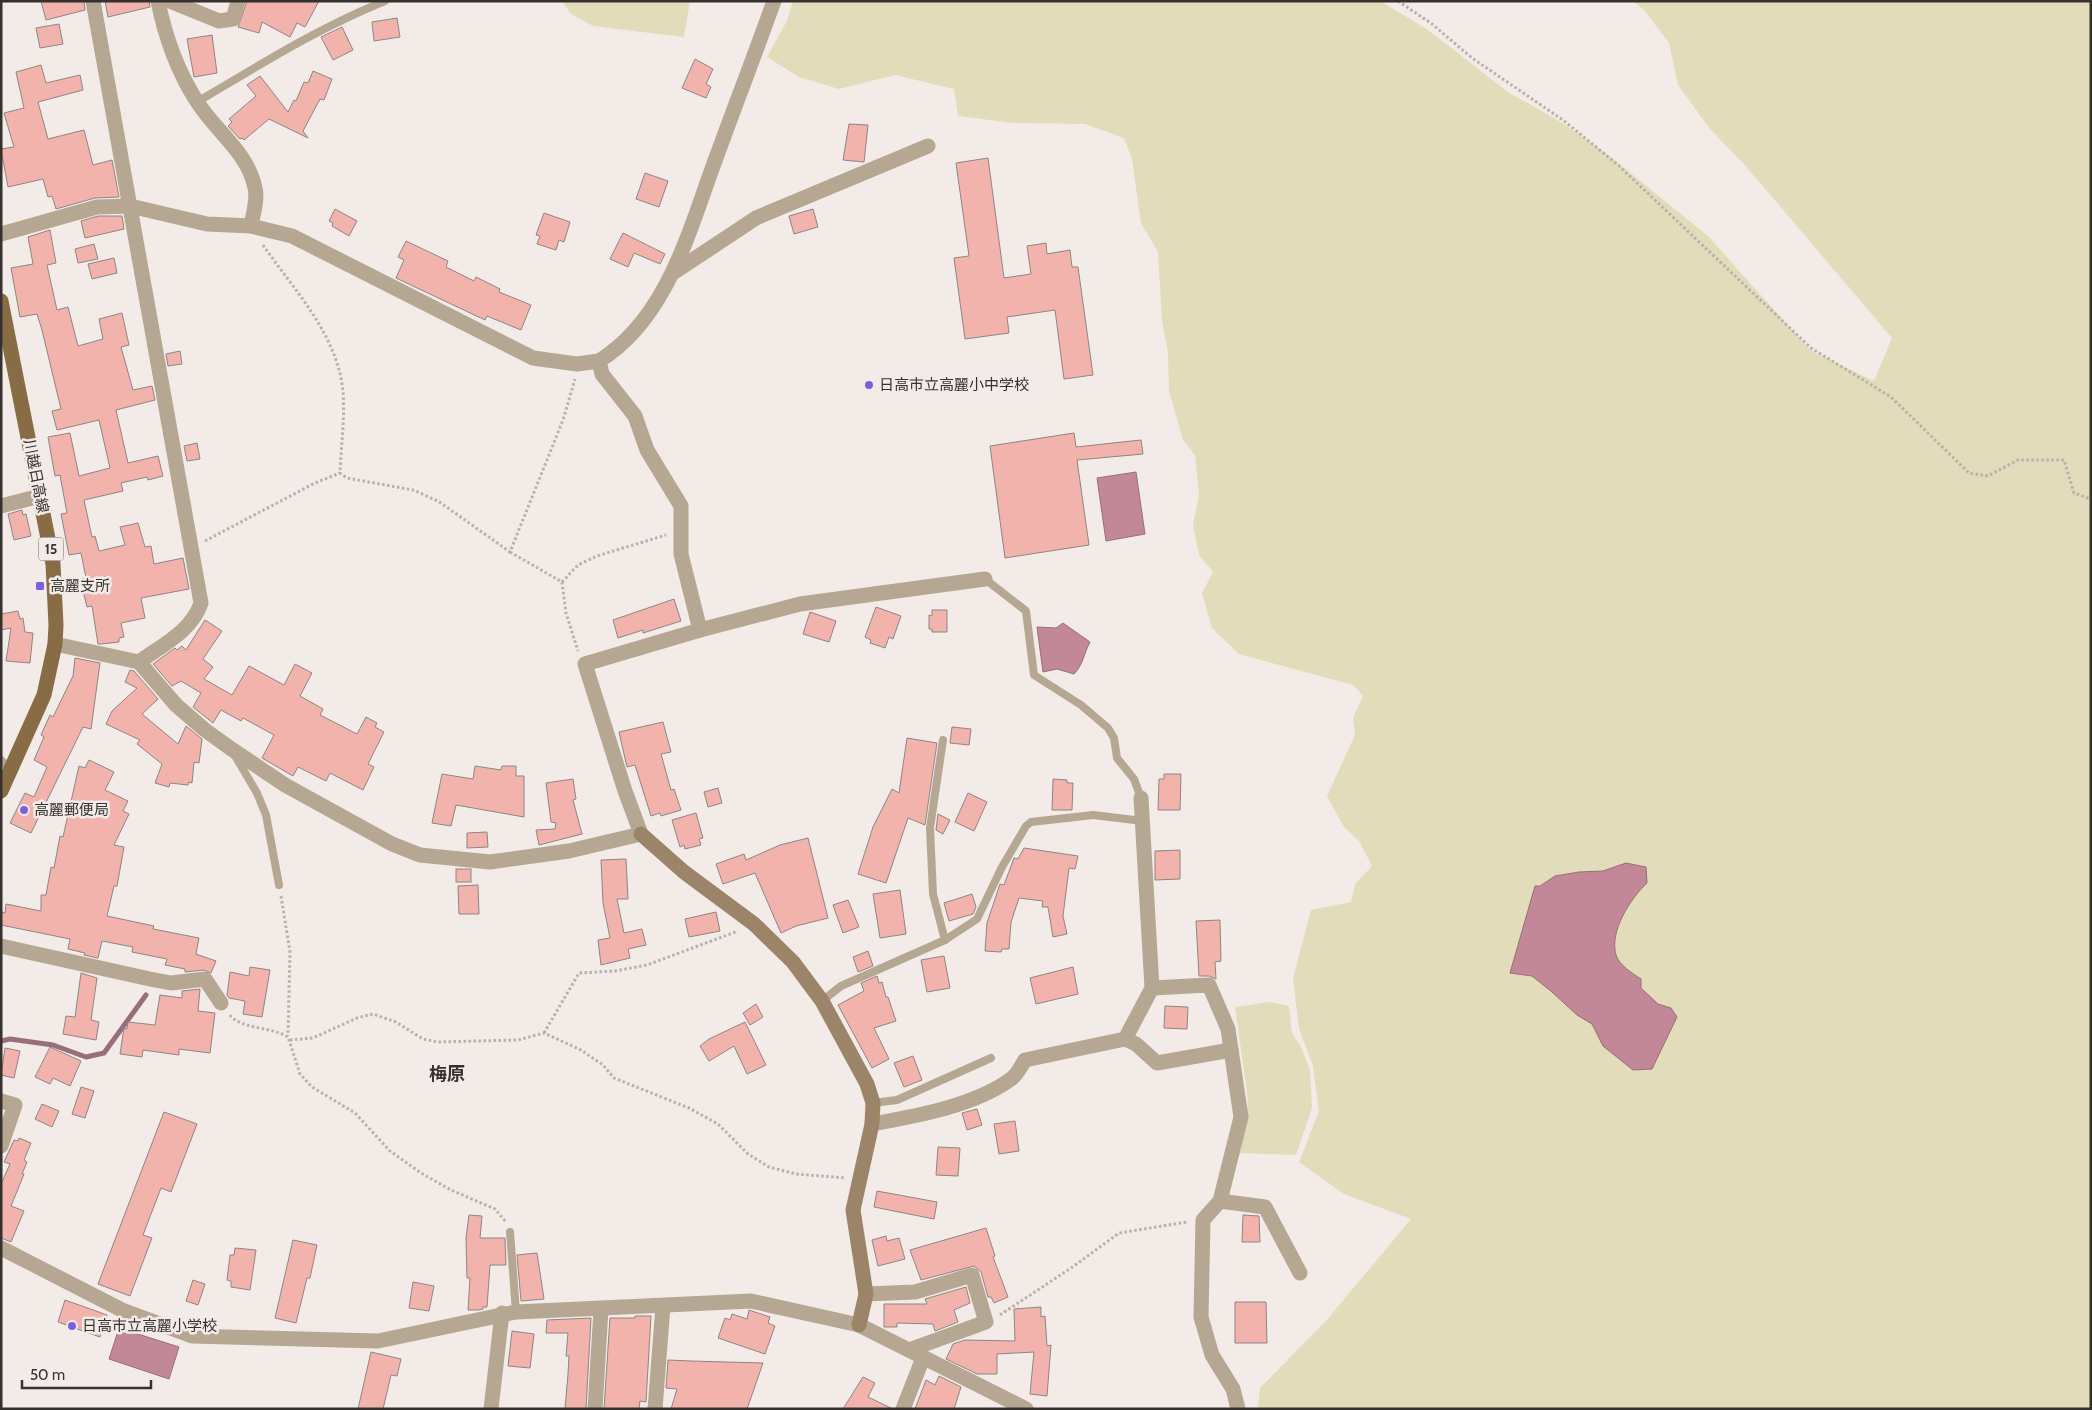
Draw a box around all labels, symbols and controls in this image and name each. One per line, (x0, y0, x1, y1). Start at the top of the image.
place label: 日高市立高麗小中学校 (879, 376, 1029, 394)
marker: 日高市立高麗小中学校 (863, 379, 875, 391)
street label: 川越日高線 (20, 437, 52, 515)
road number: 15 (38, 538, 64, 560)
place label: 高麗支所 (50, 577, 110, 595)
marker: 高麗支所 (34, 580, 46, 592)
place label: 高麗郵便局 (34, 801, 109, 819)
marker: 高麗郵便局 (18, 804, 30, 816)
district label: 梅原 (429, 1063, 465, 1085)
place label: 日高市立高麗小学校 (82, 1317, 217, 1335)
marker: 日高市立高麗小学校 (66, 1320, 78, 1332)
scale bar (22, 1358, 151, 1390)
text: 50 m (30, 1366, 65, 1384)

